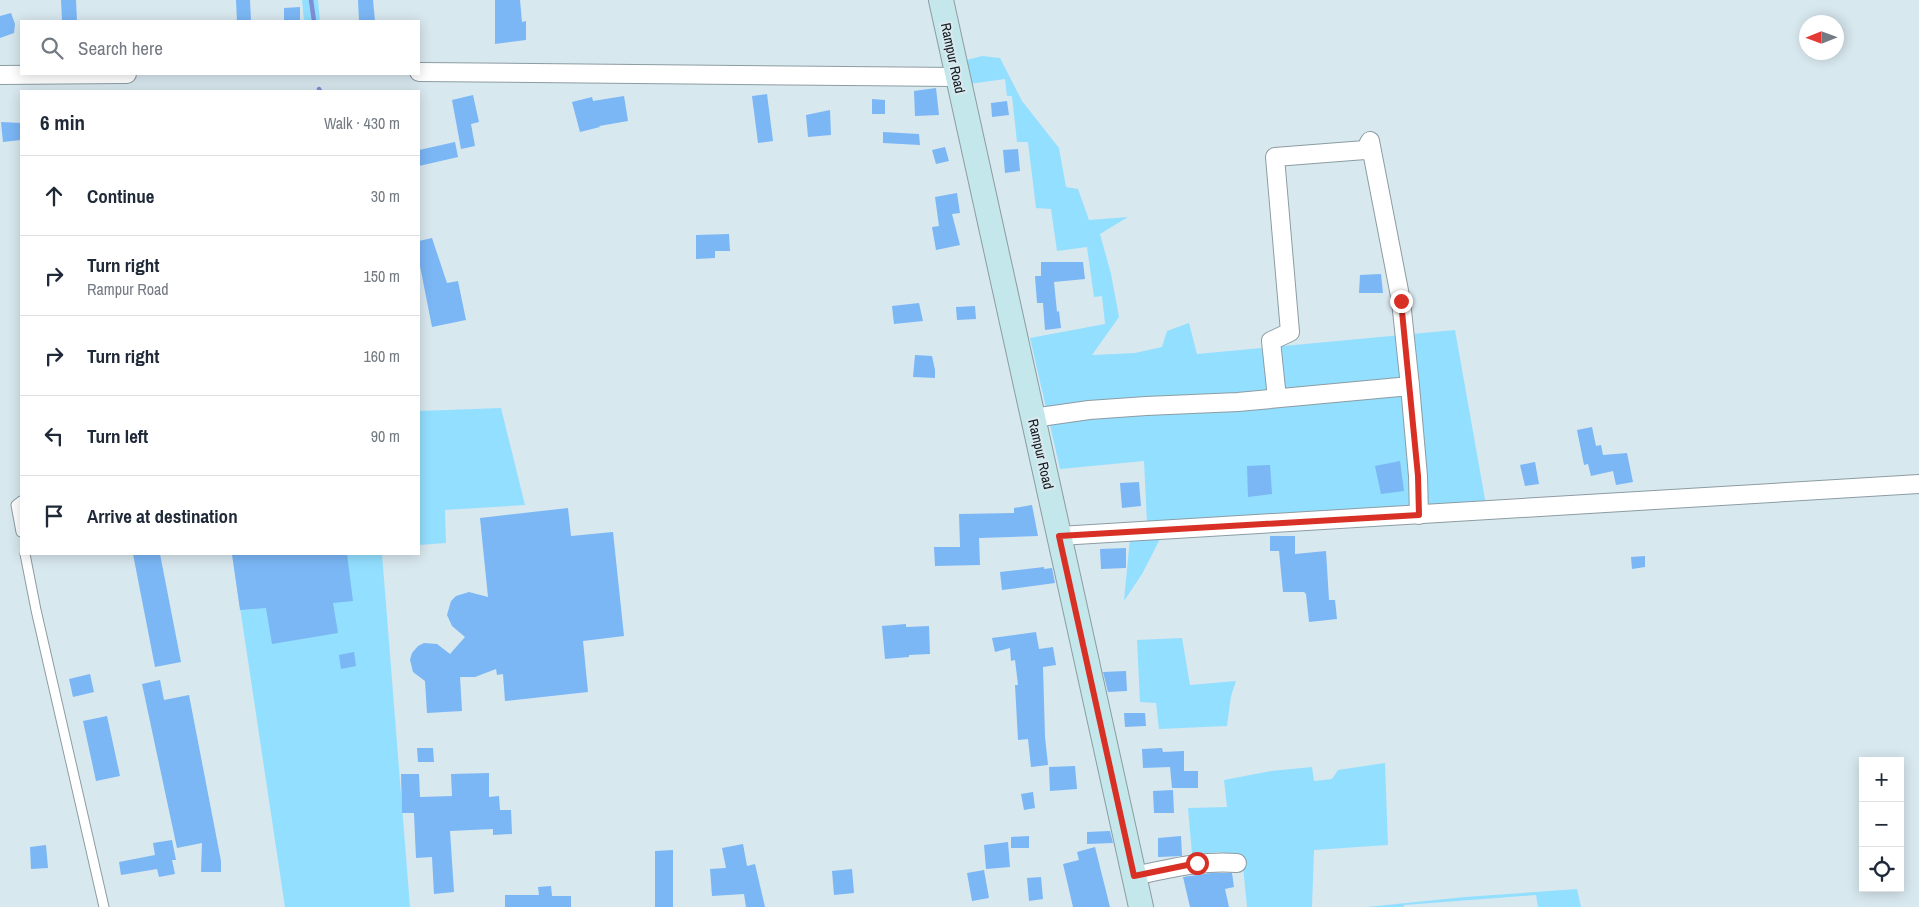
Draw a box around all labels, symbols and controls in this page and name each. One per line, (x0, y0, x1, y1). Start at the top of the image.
north arrow (1799, 15, 1844, 60)
search box (20, 20, 420, 75)
street label: Rampur Road (937, 21, 969, 95)
icon: search (38, 34, 66, 62)
text: Search here (78, 35, 163, 61)
text: 6 min (40, 108, 85, 137)
text: Walk · 430 m (324, 112, 400, 134)
icon: ahead (40, 182, 68, 210)
text: Continue (87, 183, 155, 209)
text: 30 m (371, 185, 400, 207)
text: Turn right (87, 252, 159, 278)
icon: right (40, 262, 68, 290)
text: 150 m (364, 265, 400, 287)
text: Rampur Road (87, 278, 169, 300)
route end (1390, 290, 1413, 313)
icon: right (40, 342, 68, 370)
text: Turn right (87, 343, 159, 369)
text: 160 m (364, 345, 400, 367)
street label: Rampur Road (1024, 417, 1058, 491)
icon: left (40, 422, 68, 450)
text: Turn left (87, 423, 148, 449)
text: 90 m (371, 425, 400, 447)
icon: arrive (40, 502, 68, 530)
text: Arrive at destination (87, 503, 238, 529)
map controls (1859, 757, 1904, 892)
button: + (1859, 757, 1904, 802)
button: − (1859, 802, 1904, 847)
button: locate (1859, 847, 1904, 892)
route start (1186, 852, 1209, 875)

